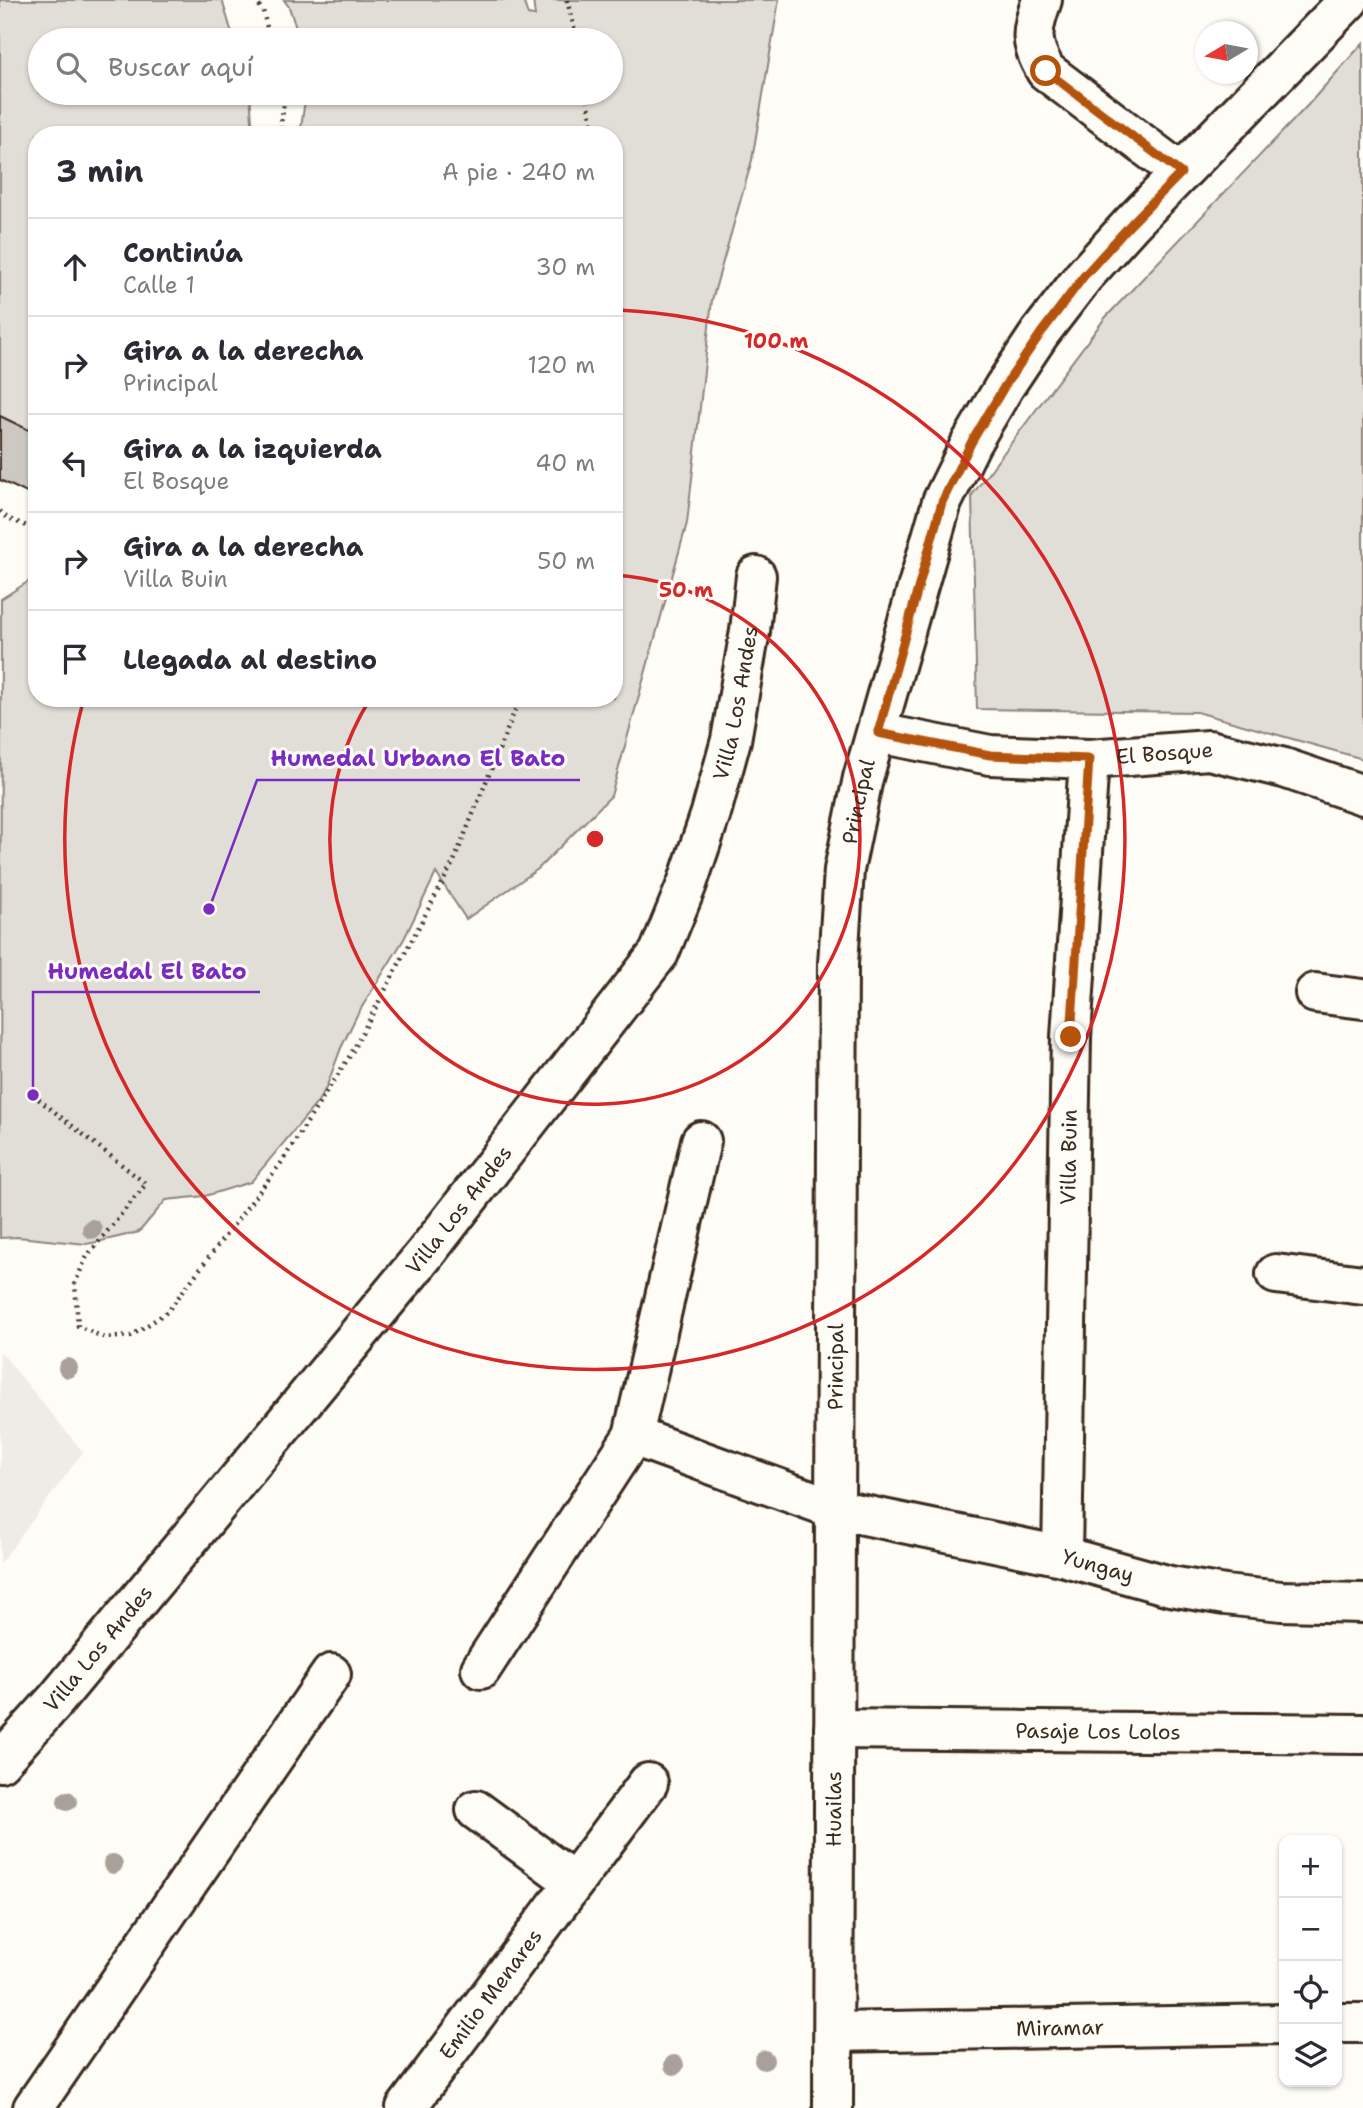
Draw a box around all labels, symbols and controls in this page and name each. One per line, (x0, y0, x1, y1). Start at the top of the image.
north arrow (1195, 21, 1258, 84)
search box (28, 28, 623, 105)
icon: search (52, 48, 90, 86)
text: Buscar aquí (108, 49, 254, 84)
route start (1030, 55, 1061, 86)
text: 3 min (56, 151, 143, 192)
text: A pie · 240 m (442, 157, 595, 187)
text: Continúa (123, 235, 243, 270)
icon: ahead (56, 248, 94, 286)
text: 30 m (536, 252, 595, 282)
text: Calle 1 (123, 270, 195, 300)
text: 100 m (744, 327, 808, 355)
text: Gira a la derecha (123, 333, 364, 368)
icon: right (56, 346, 94, 384)
text: 120 m (527, 350, 595, 380)
text: Principal (123, 368, 218, 398)
text: Gira a la izquierda (123, 431, 382, 466)
icon: left (56, 444, 94, 482)
text: 40 m (535, 448, 595, 478)
text: El Bosque (123, 466, 230, 496)
text: Gira a la derecha (123, 529, 364, 564)
icon: right (56, 542, 94, 580)
text: 50 m (537, 546, 595, 576)
text: Villa Buin (123, 564, 228, 594)
text: 50 m (659, 576, 713, 604)
street label: Villa Los Andes (707, 624, 765, 783)
icon: arrive (56, 640, 94, 678)
text: Llegada al destino (123, 642, 377, 677)
callout: Humedal Urbano El Bato (257, 736, 580, 780)
street label: El Bosque (1115, 736, 1214, 771)
text: Humedal Urbano El Bato (270, 743, 566, 773)
street label: Principal (836, 755, 882, 847)
centre of rings (583, 827, 607, 851)
callout: Humedal El Bato (33, 948, 260, 992)
text: Humedal El Bato (47, 956, 247, 986)
route end (1055, 1021, 1086, 1052)
street label: Villa Buin (1054, 1109, 1084, 1205)
street label: Villa Los Andes (400, 1140, 518, 1281)
street label: Principal (822, 1323, 850, 1410)
street label: Yungay (1059, 1543, 1137, 1589)
street label: Villa Los Andes (37, 1579, 159, 1718)
street label: Pasaje Los Lolos (1015, 1717, 1181, 1746)
street label: Huailas (820, 1771, 848, 1847)
map controls (1279, 1835, 1342, 2087)
button: + (1279, 1835, 1342, 1898)
button: − (1279, 1898, 1342, 1961)
street label: Emilio Menares (433, 1923, 549, 2065)
button: locate (1279, 1961, 1342, 2024)
street label: Miramar (1016, 2013, 1104, 2043)
button: layers (1279, 2024, 1342, 2087)

